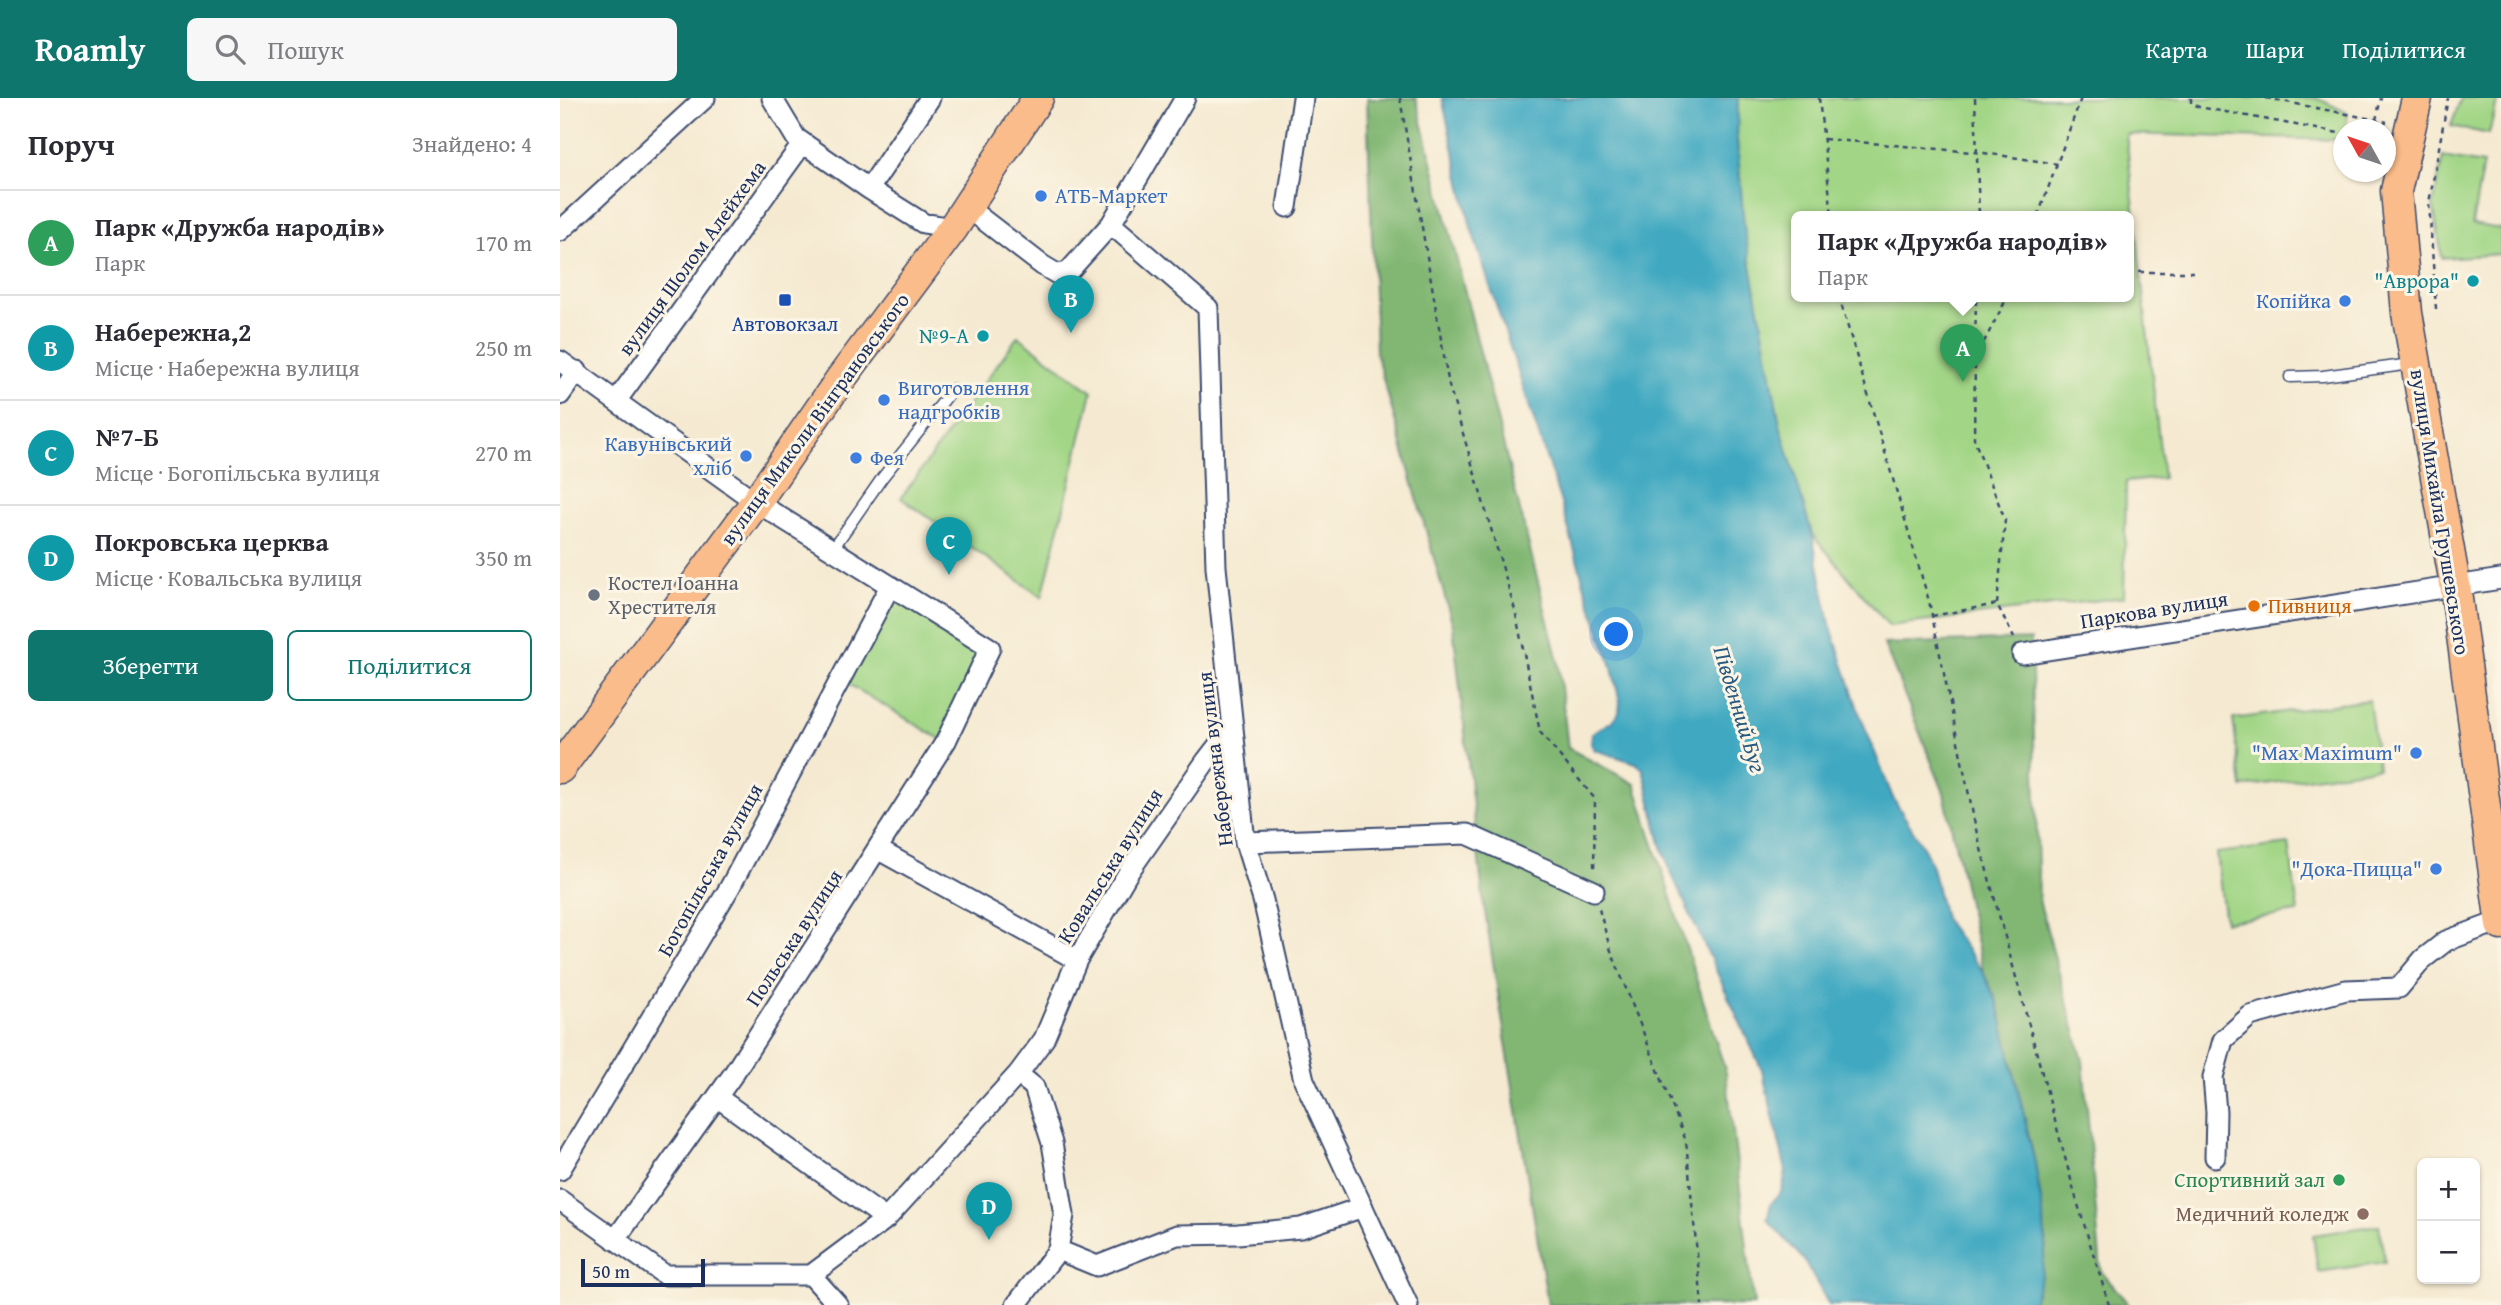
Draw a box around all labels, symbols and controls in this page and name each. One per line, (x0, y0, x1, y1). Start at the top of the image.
search box (187, 18, 677, 81)
text: Roamly (35, 25, 145, 73)
icon: search (211, 30, 249, 68)
text: Пошук (267, 30, 344, 69)
text: Карта (2145, 32, 2208, 67)
text: Шари (2246, 32, 2304, 67)
text: Поділитися (2342, 32, 2466, 67)
north arrow (2333, 119, 2396, 182)
text: Поруч (28, 122, 115, 166)
text: Знайдено: 4 (412, 127, 532, 160)
street label: вулиця Шолом Алейхема (610, 154, 773, 362)
place label: АТБ-Маркет (1055, 180, 1167, 211)
marker: АТБ-Маркет (1033, 188, 1049, 204)
text: Парк «Дружба народів» (95, 207, 385, 246)
popup (1791, 211, 2134, 302)
text: Парк «Дружба народів» (1818, 221, 2107, 260)
text: A (44, 226, 58, 259)
text: 170 m (475, 226, 532, 259)
text: Парк (95, 246, 145, 279)
text: Парк (1818, 260, 1868, 293)
place label: "Аврора" (2374, 265, 2459, 296)
marker: "Аврора" (2465, 273, 2481, 289)
pin: B (1048, 275, 1094, 333)
place label: Копійка (2256, 285, 2331, 316)
street label: вулиця Миколи Вінграновського (712, 286, 917, 551)
marker: Автовокзал (777, 292, 793, 308)
marker: Копійка (2337, 293, 2353, 309)
place label: Автовокзал (732, 308, 839, 339)
text: Набережна,2 (95, 312, 252, 351)
place label: №9-А (919, 320, 969, 351)
pin: A (1940, 324, 1986, 382)
marker: №9-А (975, 328, 991, 344)
text: B (44, 331, 58, 364)
text: 250 m (475, 331, 532, 364)
text: Місце · Набережна вулиця (95, 351, 360, 384)
street label: вулиця Михайла Грушевського (2403, 367, 2478, 657)
place label: Виготовлення надгробків (898, 372, 1030, 427)
marker: Виготовлення надгробків (876, 392, 892, 408)
text: №7-Б (95, 417, 159, 456)
place label: Кавунівський хліб (605, 428, 732, 483)
text: C (44, 436, 58, 469)
text: 270 m (475, 436, 532, 469)
place label: Фея (870, 442, 905, 473)
marker: Кавунівський хліб (738, 448, 754, 464)
marker: Фея (848, 450, 864, 466)
text: Місце · Богопільська вулиця (95, 456, 380, 489)
pin: C (926, 517, 972, 575)
text: Покровська церква (95, 522, 329, 561)
text: D (44, 541, 58, 574)
text: 350 m (475, 541, 532, 574)
text: Місце · Ковальська вулиця (95, 561, 362, 594)
place label: Костел Іоанна Хрестителя (608, 567, 739, 622)
street label: Паркова вулиця (2078, 582, 2230, 636)
marker: Костел Іоанна Хрестителя (586, 587, 602, 603)
place label: Пивниця (2268, 590, 2352, 621)
marker: Пивниця (2246, 598, 2262, 614)
your location (1599, 617, 1633, 651)
button: Зберегти (28, 630, 273, 701)
button: Поділитися (287, 630, 532, 701)
water label: Південний Буг (1706, 641, 1775, 777)
street label: Набережна вулиця (1188, 670, 1241, 848)
place label: "Max Maximum" (2252, 737, 2402, 768)
marker: "Max Maximum" (2408, 745, 2424, 761)
street label: Богопільська вулиця (649, 777, 770, 962)
street label: Ковальська вулиця (1049, 782, 1170, 949)
place label: "Дока-Пицца" (2291, 853, 2422, 884)
marker: "Дока-Пицца" (2428, 861, 2444, 877)
street label: Польська вулиця (738, 863, 850, 1012)
map controls (2417, 1158, 2480, 1284)
button: + (2417, 1158, 2480, 1221)
place label: Спортивний зал (2174, 1164, 2325, 1195)
marker: Спортивний зал (2331, 1172, 2347, 1188)
pin: D (966, 1182, 1012, 1240)
place label: Медичний коледж (2176, 1198, 2350, 1229)
marker: Медичний коледж (2355, 1206, 2371, 1222)
button: − (2417, 1221, 2480, 1284)
scale bar (581, 1256, 705, 1288)
text: 50 m (592, 1257, 630, 1285)

